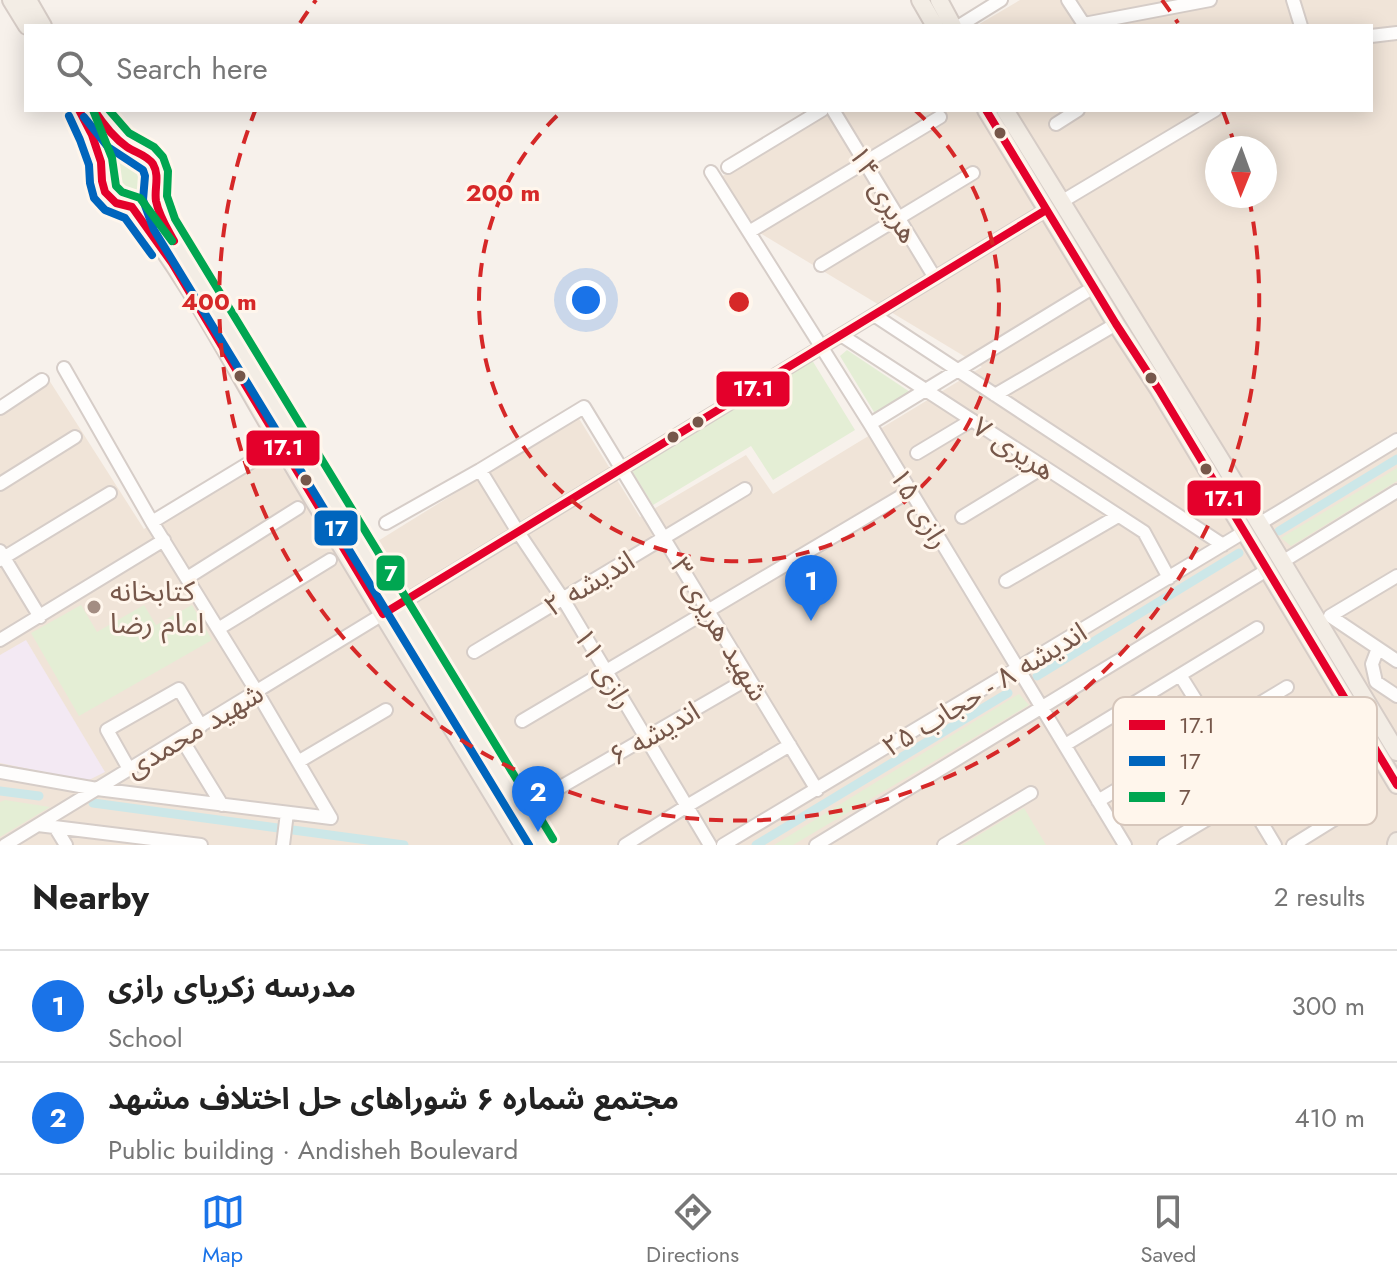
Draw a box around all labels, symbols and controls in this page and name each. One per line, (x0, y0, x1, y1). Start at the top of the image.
search box (24, 24, 1373, 112)
icon: search (52, 46, 96, 90)
text: Search here (116, 47, 268, 90)
unlabelled marker (992, 125, 1008, 141)
north arrow (1205, 136, 1277, 208)
street label: هریری ۱۴ (838, 138, 929, 251)
text: 200 m (466, 175, 540, 210)
your location (566, 280, 606, 320)
text: 400 m (181, 284, 257, 319)
centre of rings (725, 288, 753, 316)
unlabelled marker (232, 368, 248, 384)
line badge: 17.1 (715, 370, 791, 408)
unlabelled marker (1143, 370, 1159, 386)
text: 17.1 (733, 372, 773, 404)
street label: هریری ۷ (964, 406, 1063, 491)
unlabelled marker (690, 414, 706, 430)
line badge: 17.1 (245, 429, 321, 467)
unlabelled marker (665, 429, 681, 445)
text: 17.1 (263, 431, 303, 463)
street label: رازی ۱۵ (879, 460, 960, 557)
unlabelled marker (1198, 461, 1214, 477)
unlabelled marker (298, 472, 314, 488)
line badge: 17.1 (1186, 479, 1262, 517)
text: 17.1 (1204, 482, 1244, 514)
line badge: 17 (313, 509, 359, 547)
text: 17 (324, 512, 349, 544)
street label: اندیشه ۲ (536, 540, 642, 627)
street label: شهید هریری ۳ (660, 550, 779, 709)
line badge: 7 (375, 554, 406, 592)
pin: 1 (785, 555, 837, 621)
text: 7 (384, 557, 398, 589)
place label: کتابخانه امام رضا (110, 571, 204, 644)
marker: کتابخانه امام رضا (85, 598, 103, 616)
street label: اندیشه ۸ - حجاب ۲۵ (874, 612, 1095, 767)
street label: رازی ۱۱ (563, 620, 644, 717)
street label: شهید محمدی (117, 673, 271, 788)
street label: اندیشه ۶ (601, 691, 708, 776)
legend (1113, 697, 1377, 825)
text: 17.1 (1179, 709, 1215, 741)
text: 17 (1179, 745, 1201, 777)
pin: 2 (512, 766, 564, 832)
text: 7 (1179, 781, 1191, 813)
text: Nearby (32, 873, 149, 922)
text: 2 results (1274, 878, 1365, 916)
text: مدرسه زکریای رازی (108, 965, 356, 1008)
text: 1 (51, 987, 65, 1025)
text: 300 m (1292, 987, 1365, 1025)
text: School (108, 1019, 183, 1057)
text: مجتمع شماره ۶ شوراهای حل اختلاف مشهد (108, 1077, 679, 1120)
text: 2 (49, 1099, 67, 1137)
text: 410 m (1294, 1099, 1365, 1137)
text: Public building · Andisheh Boulevard (108, 1131, 518, 1169)
tab: Map (201, 1190, 245, 1270)
tab: Directions (646, 1190, 739, 1270)
tab: Saved (1141, 1190, 1196, 1270)

